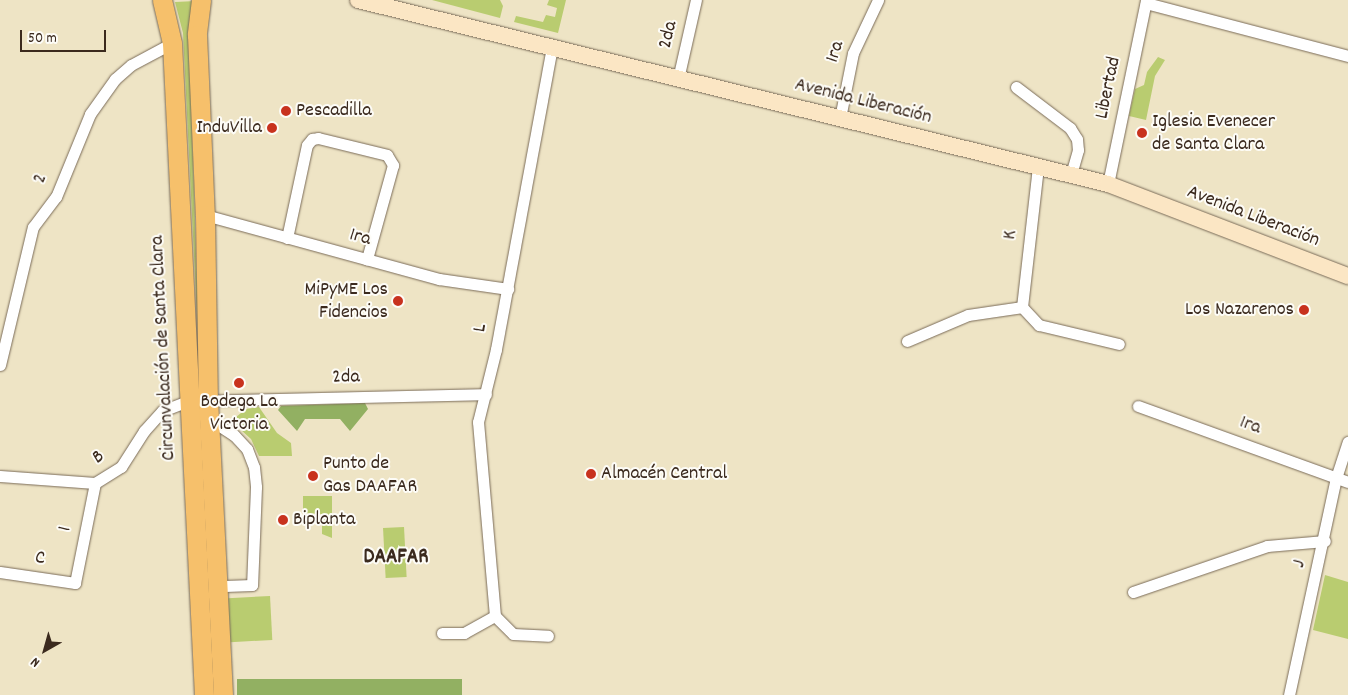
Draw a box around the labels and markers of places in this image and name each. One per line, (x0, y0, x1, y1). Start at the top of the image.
place label: Pescadilla (296, 99, 372, 123)
marker: Pescadilla (280, 105, 292, 117)
place label: Iglesia Evenecer de Santa Clara (1152, 110, 1275, 157)
place label: InduVilla (196, 116, 262, 140)
marker: InduVilla (266, 122, 278, 134)
marker: Iglesia Evenecer de Santa Clara (1136, 127, 1148, 139)
place label: MiPyME Los Fidencios (305, 278, 388, 325)
marker: MiPyME Los Fidencios (392, 295, 404, 307)
place label: Los Nazarenos (1185, 298, 1294, 322)
marker: Los Nazarenos (1298, 304, 1310, 316)
marker: Bodega La Victoria (233, 377, 245, 389)
place label: Bodega La Victoria (201, 391, 277, 438)
place label: Punto de Gas DAAFAR (323, 452, 417, 499)
place label: Almacén Central (601, 462, 727, 486)
marker: Almacén Central (585, 468, 597, 480)
marker: Punto de Gas DAAFAR (307, 470, 319, 482)
place label: Biplanta (293, 508, 355, 532)
marker: Biplanta (277, 514, 289, 526)

